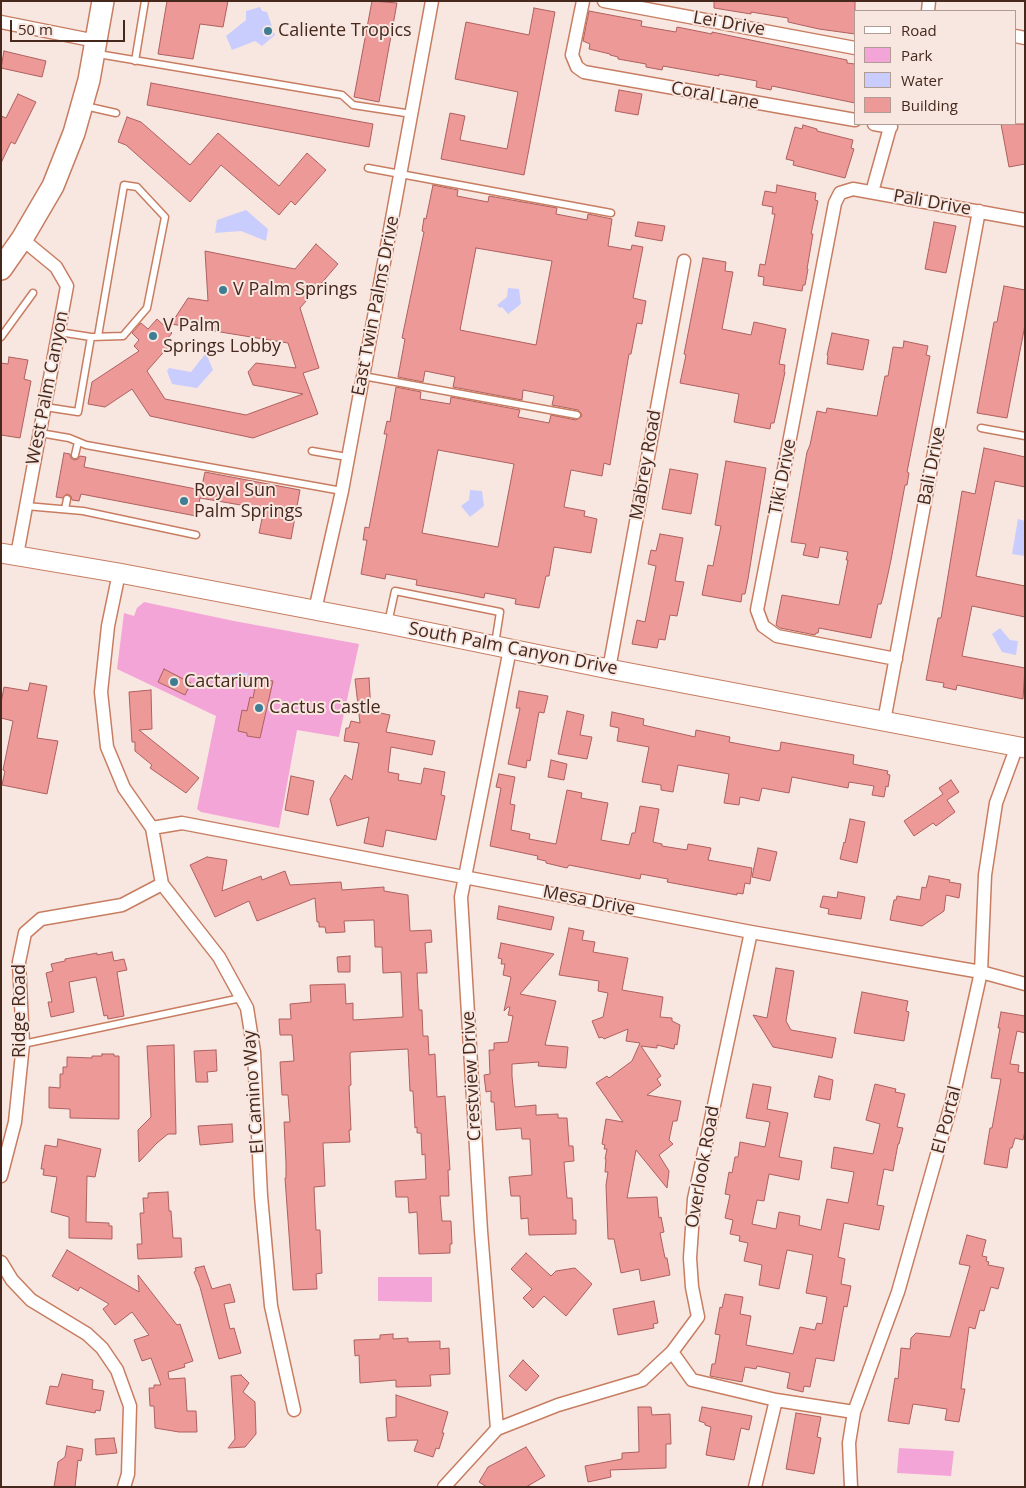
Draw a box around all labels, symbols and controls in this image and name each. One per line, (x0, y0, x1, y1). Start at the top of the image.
street label: Lei Drive (691, 7, 767, 41)
scale bar (12, 10, 128, 42)
legend (854, 10, 1016, 125)
text: 50 m (18, 19, 53, 39)
place label: Caliente Tropics (278, 20, 412, 42)
text: Road (901, 20, 937, 40)
marker: Caliente Tropics (262, 25, 274, 37)
text: Park (901, 45, 932, 65)
text: Water (901, 70, 943, 90)
street label: Coral Lane (669, 78, 761, 114)
text: Building (901, 95, 958, 115)
street label: Pali Drive (891, 186, 973, 220)
street label: East Twin Palms Drive (348, 214, 404, 398)
place label: V Palm Springs (233, 279, 357, 301)
marker: V Palm Springs (217, 284, 229, 296)
street label: West Palm Canyon (22, 309, 74, 467)
place label: V Palm Springs Lobby (163, 315, 281, 358)
marker: V Palm Springs Lobby (147, 330, 159, 342)
street label: Mabrey Road (626, 408, 666, 522)
street label: Bali Drive (914, 425, 950, 507)
street label: Tiki Drive (765, 437, 801, 517)
place label: Royal Sun Palm Springs (194, 480, 303, 522)
marker: Royal Sun Palm Springs (178, 495, 190, 507)
street label: South Palm Canyon Drive (407, 618, 619, 680)
place label: Cactarium (184, 671, 270, 693)
marker: Cactarium (168, 676, 180, 688)
place label: Cactus Castle (269, 697, 381, 719)
marker: Cactus Castle (253, 702, 265, 714)
street label: Mesa Drive (541, 881, 637, 921)
street label: Ridge Road (9, 964, 31, 1058)
street label: Crestview Drive (458, 1010, 486, 1142)
street label: El Camino Way (239, 1029, 269, 1155)
street label: El Portal (928, 1084, 966, 1156)
street label: Overlook Road (682, 1104, 724, 1230)

